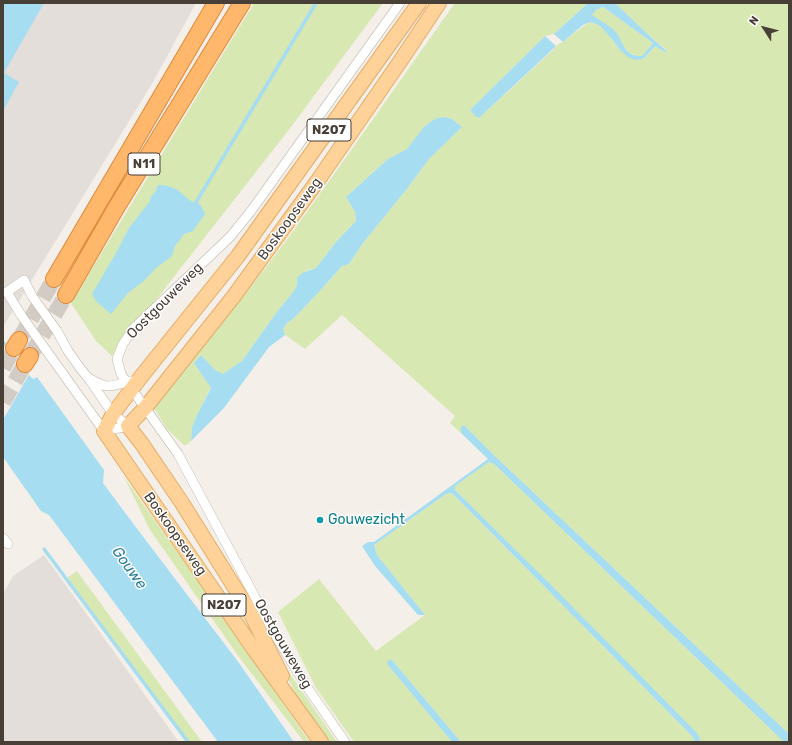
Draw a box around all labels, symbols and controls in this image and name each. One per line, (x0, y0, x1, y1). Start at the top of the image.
north arrow (744, 8, 784, 48)
text: N (746, 14, 761, 28)
road number: N207 (307, 119, 351, 141)
road number: N11 (128, 153, 160, 175)
street label: Boskoopseweg (254, 174, 326, 264)
street label: Oostgouweweg (123, 259, 207, 343)
street label: Boskoopseweg (140, 489, 210, 579)
place label: Gouwezicht (328, 512, 405, 528)
marker: Gouwezicht (315, 515, 325, 525)
water label: Gouwe (108, 543, 150, 593)
road number: N207 (202, 594, 246, 616)
street label: Oostgouweweg (251, 596, 315, 692)

